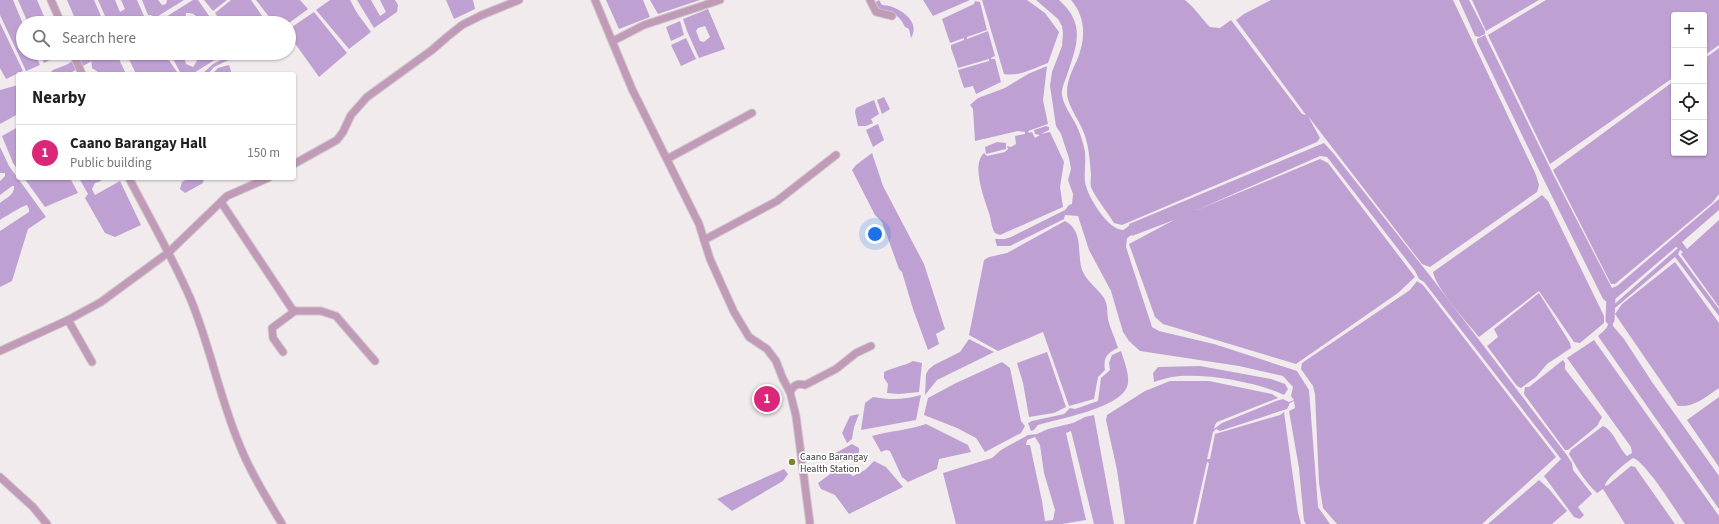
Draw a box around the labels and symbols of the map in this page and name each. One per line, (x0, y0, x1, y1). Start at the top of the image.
your location (865, 224, 885, 244)
pin: 1 (754, 384, 780, 414)
place label: Caano Barangay Health Station (800, 450, 868, 476)
marker: Caano Barangay Health Station (787, 457, 797, 467)

